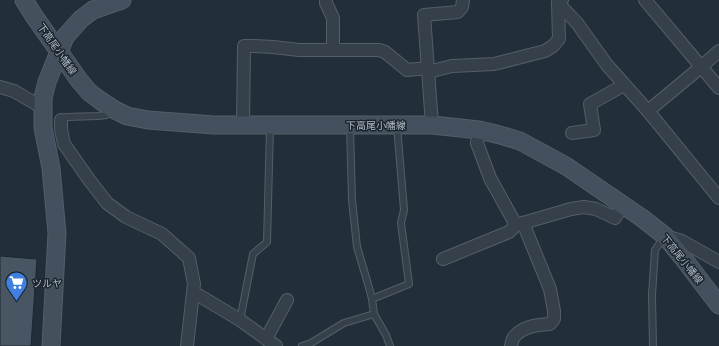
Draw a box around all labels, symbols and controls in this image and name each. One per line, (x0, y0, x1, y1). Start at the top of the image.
street label: 下高尾小幡線 (35, 21, 79, 77)
street label: 下高尾小幡線 (346, 120, 406, 131)
street label: 下高尾小幡線 (659, 232, 705, 286)
supermarket icon: ツルヤ (4, 270, 30, 303)
place label: ツルヤ (32, 278, 62, 289)

